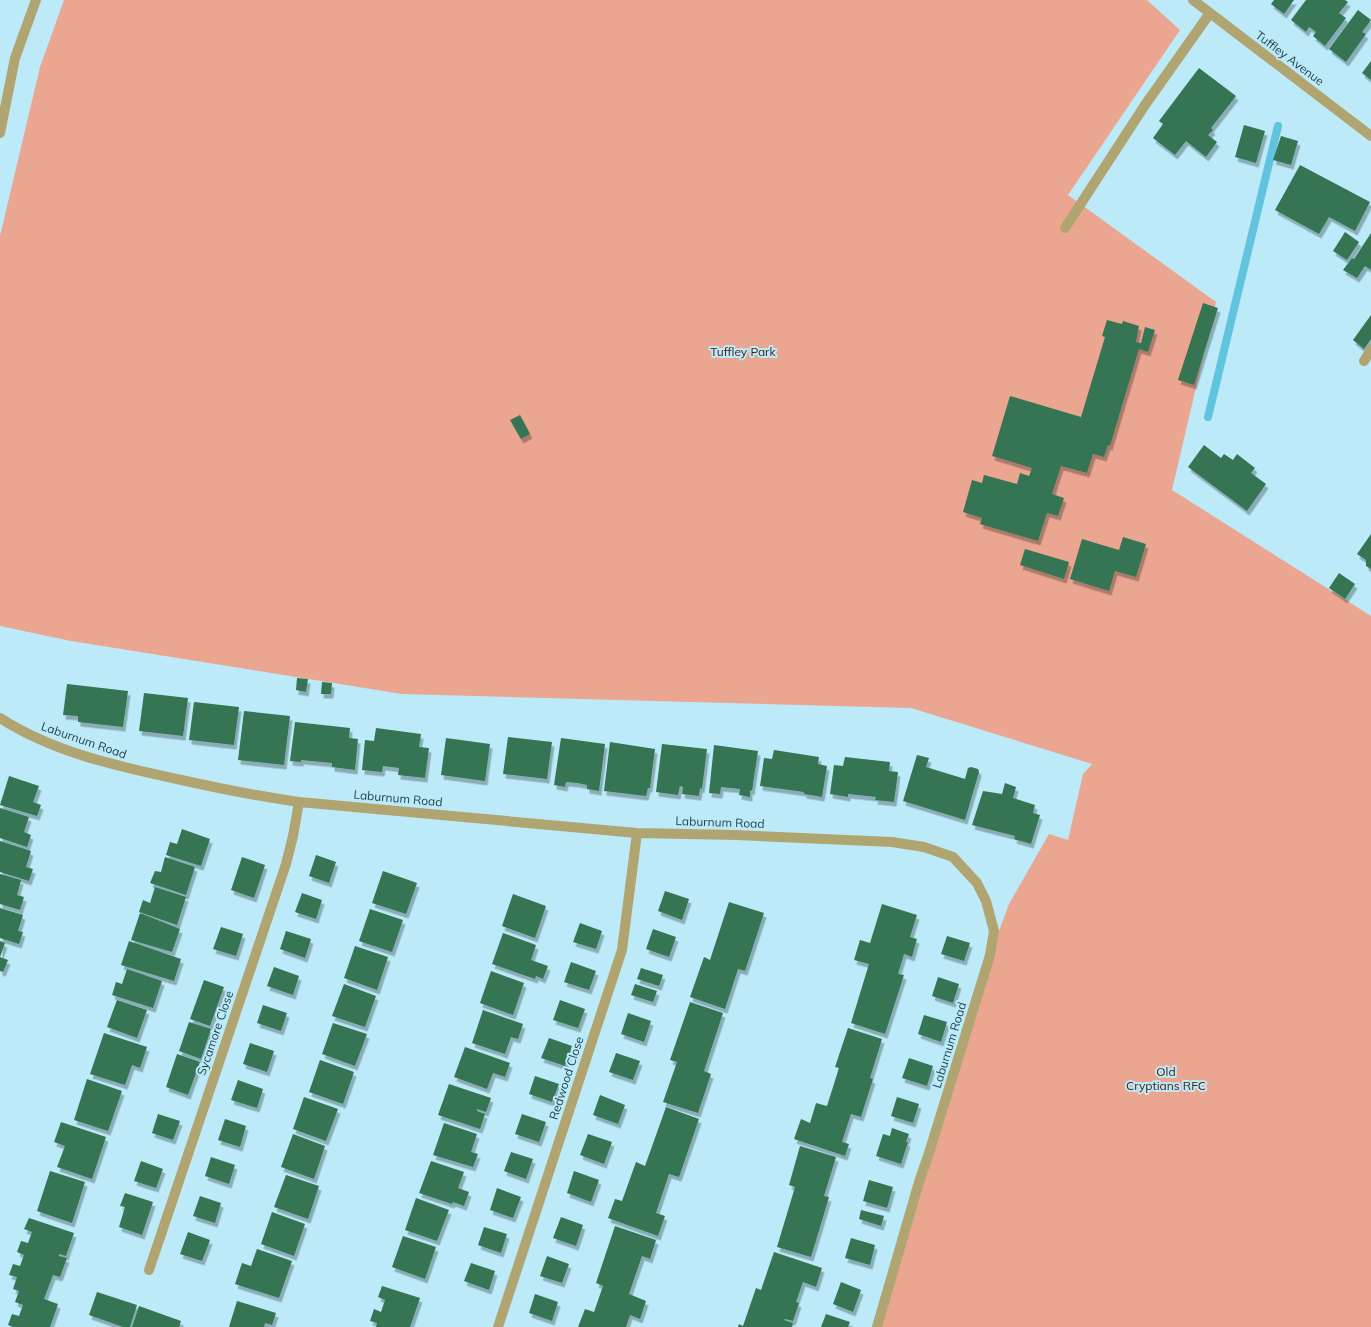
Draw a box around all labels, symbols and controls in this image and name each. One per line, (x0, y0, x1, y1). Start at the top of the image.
street label: Tuffley Avenue (1253, 27, 1327, 89)
park label: Tuffley Park (710, 344, 776, 359)
street label: Laburnum Road (39, 718, 129, 762)
street label: Laburnum Road (353, 787, 443, 809)
street label: Laburnum Road (675, 813, 765, 831)
street label: Sycamore Close (194, 989, 236, 1077)
street label: Laburnum Road (929, 1000, 969, 1090)
street label: Redwood Close (545, 1034, 587, 1122)
park label: Old Cryptians RFC (1126, 1064, 1206, 1093)

